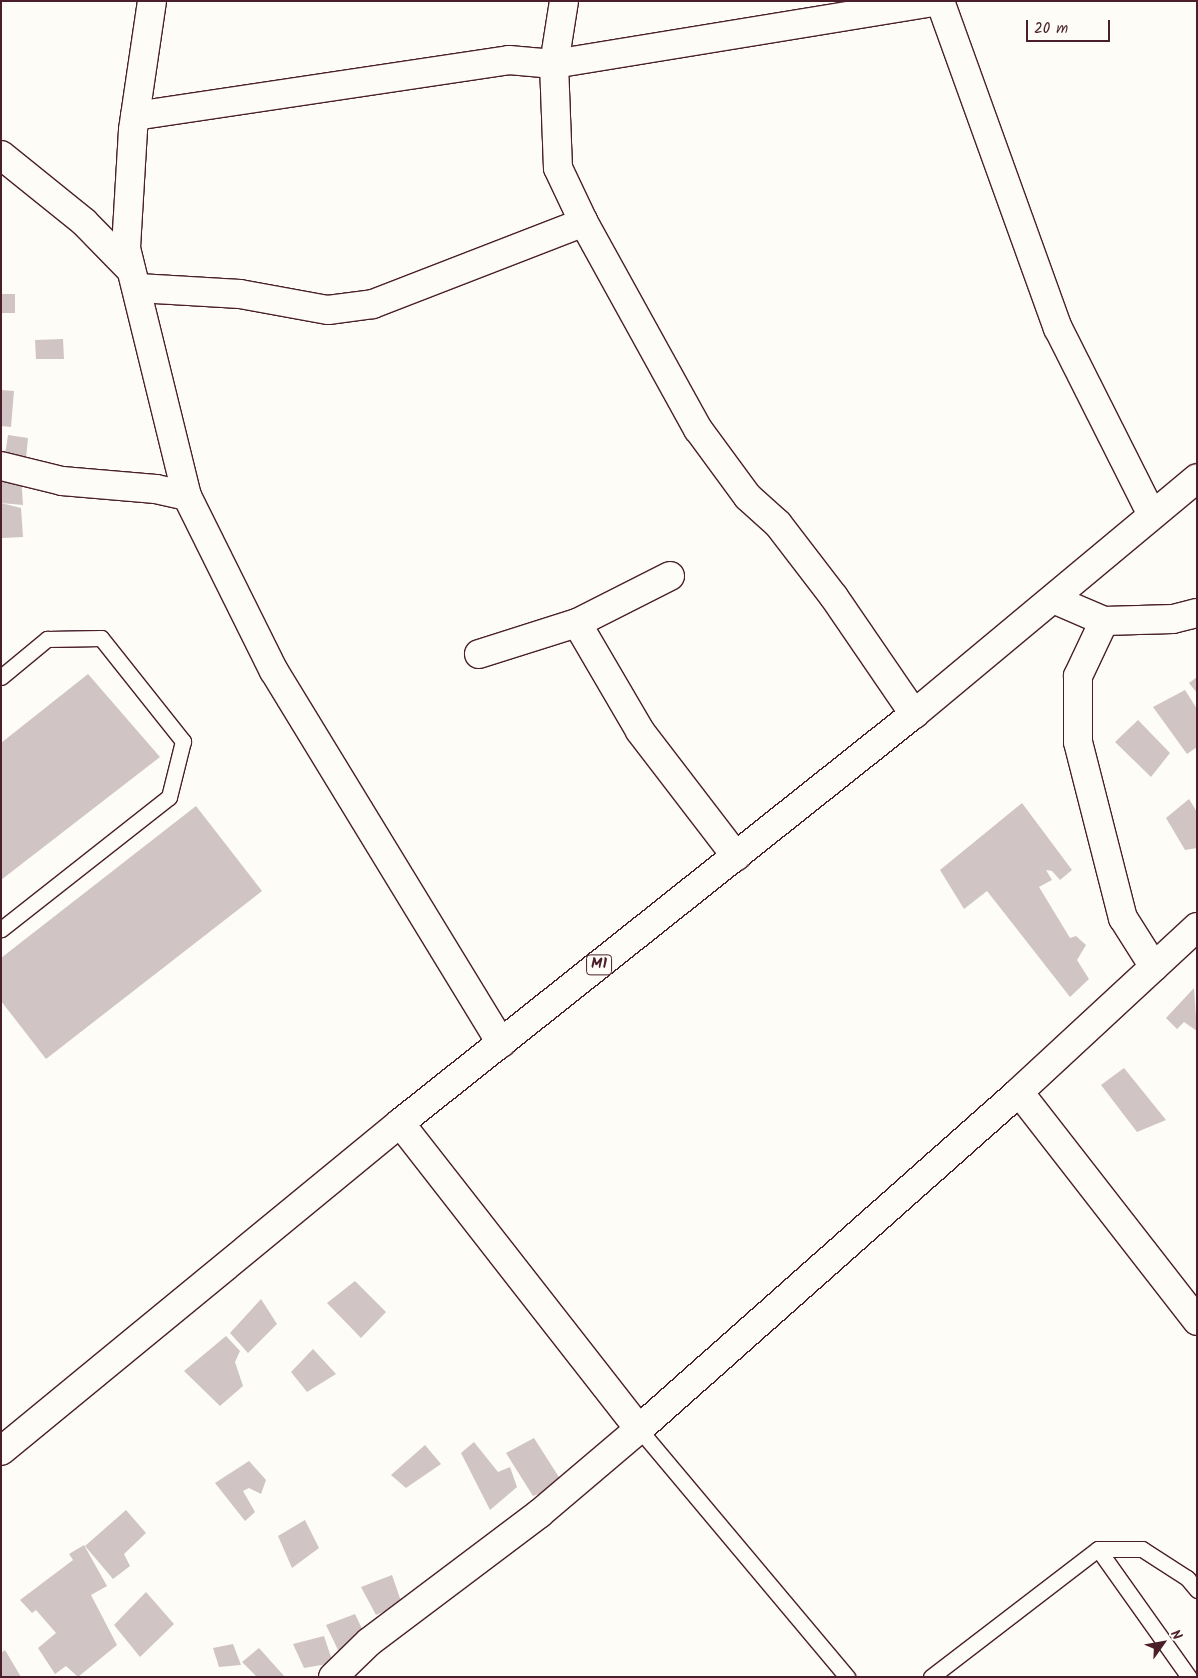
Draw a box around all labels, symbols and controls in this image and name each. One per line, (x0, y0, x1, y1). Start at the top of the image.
scale bar (1028, 10, 1112, 42)
text: 20 m (1034, 17, 1068, 41)
road number: M1 (585, 952, 613, 978)
north arrow (1138, 1618, 1188, 1668)
text: N (1164, 1625, 1187, 1645)

